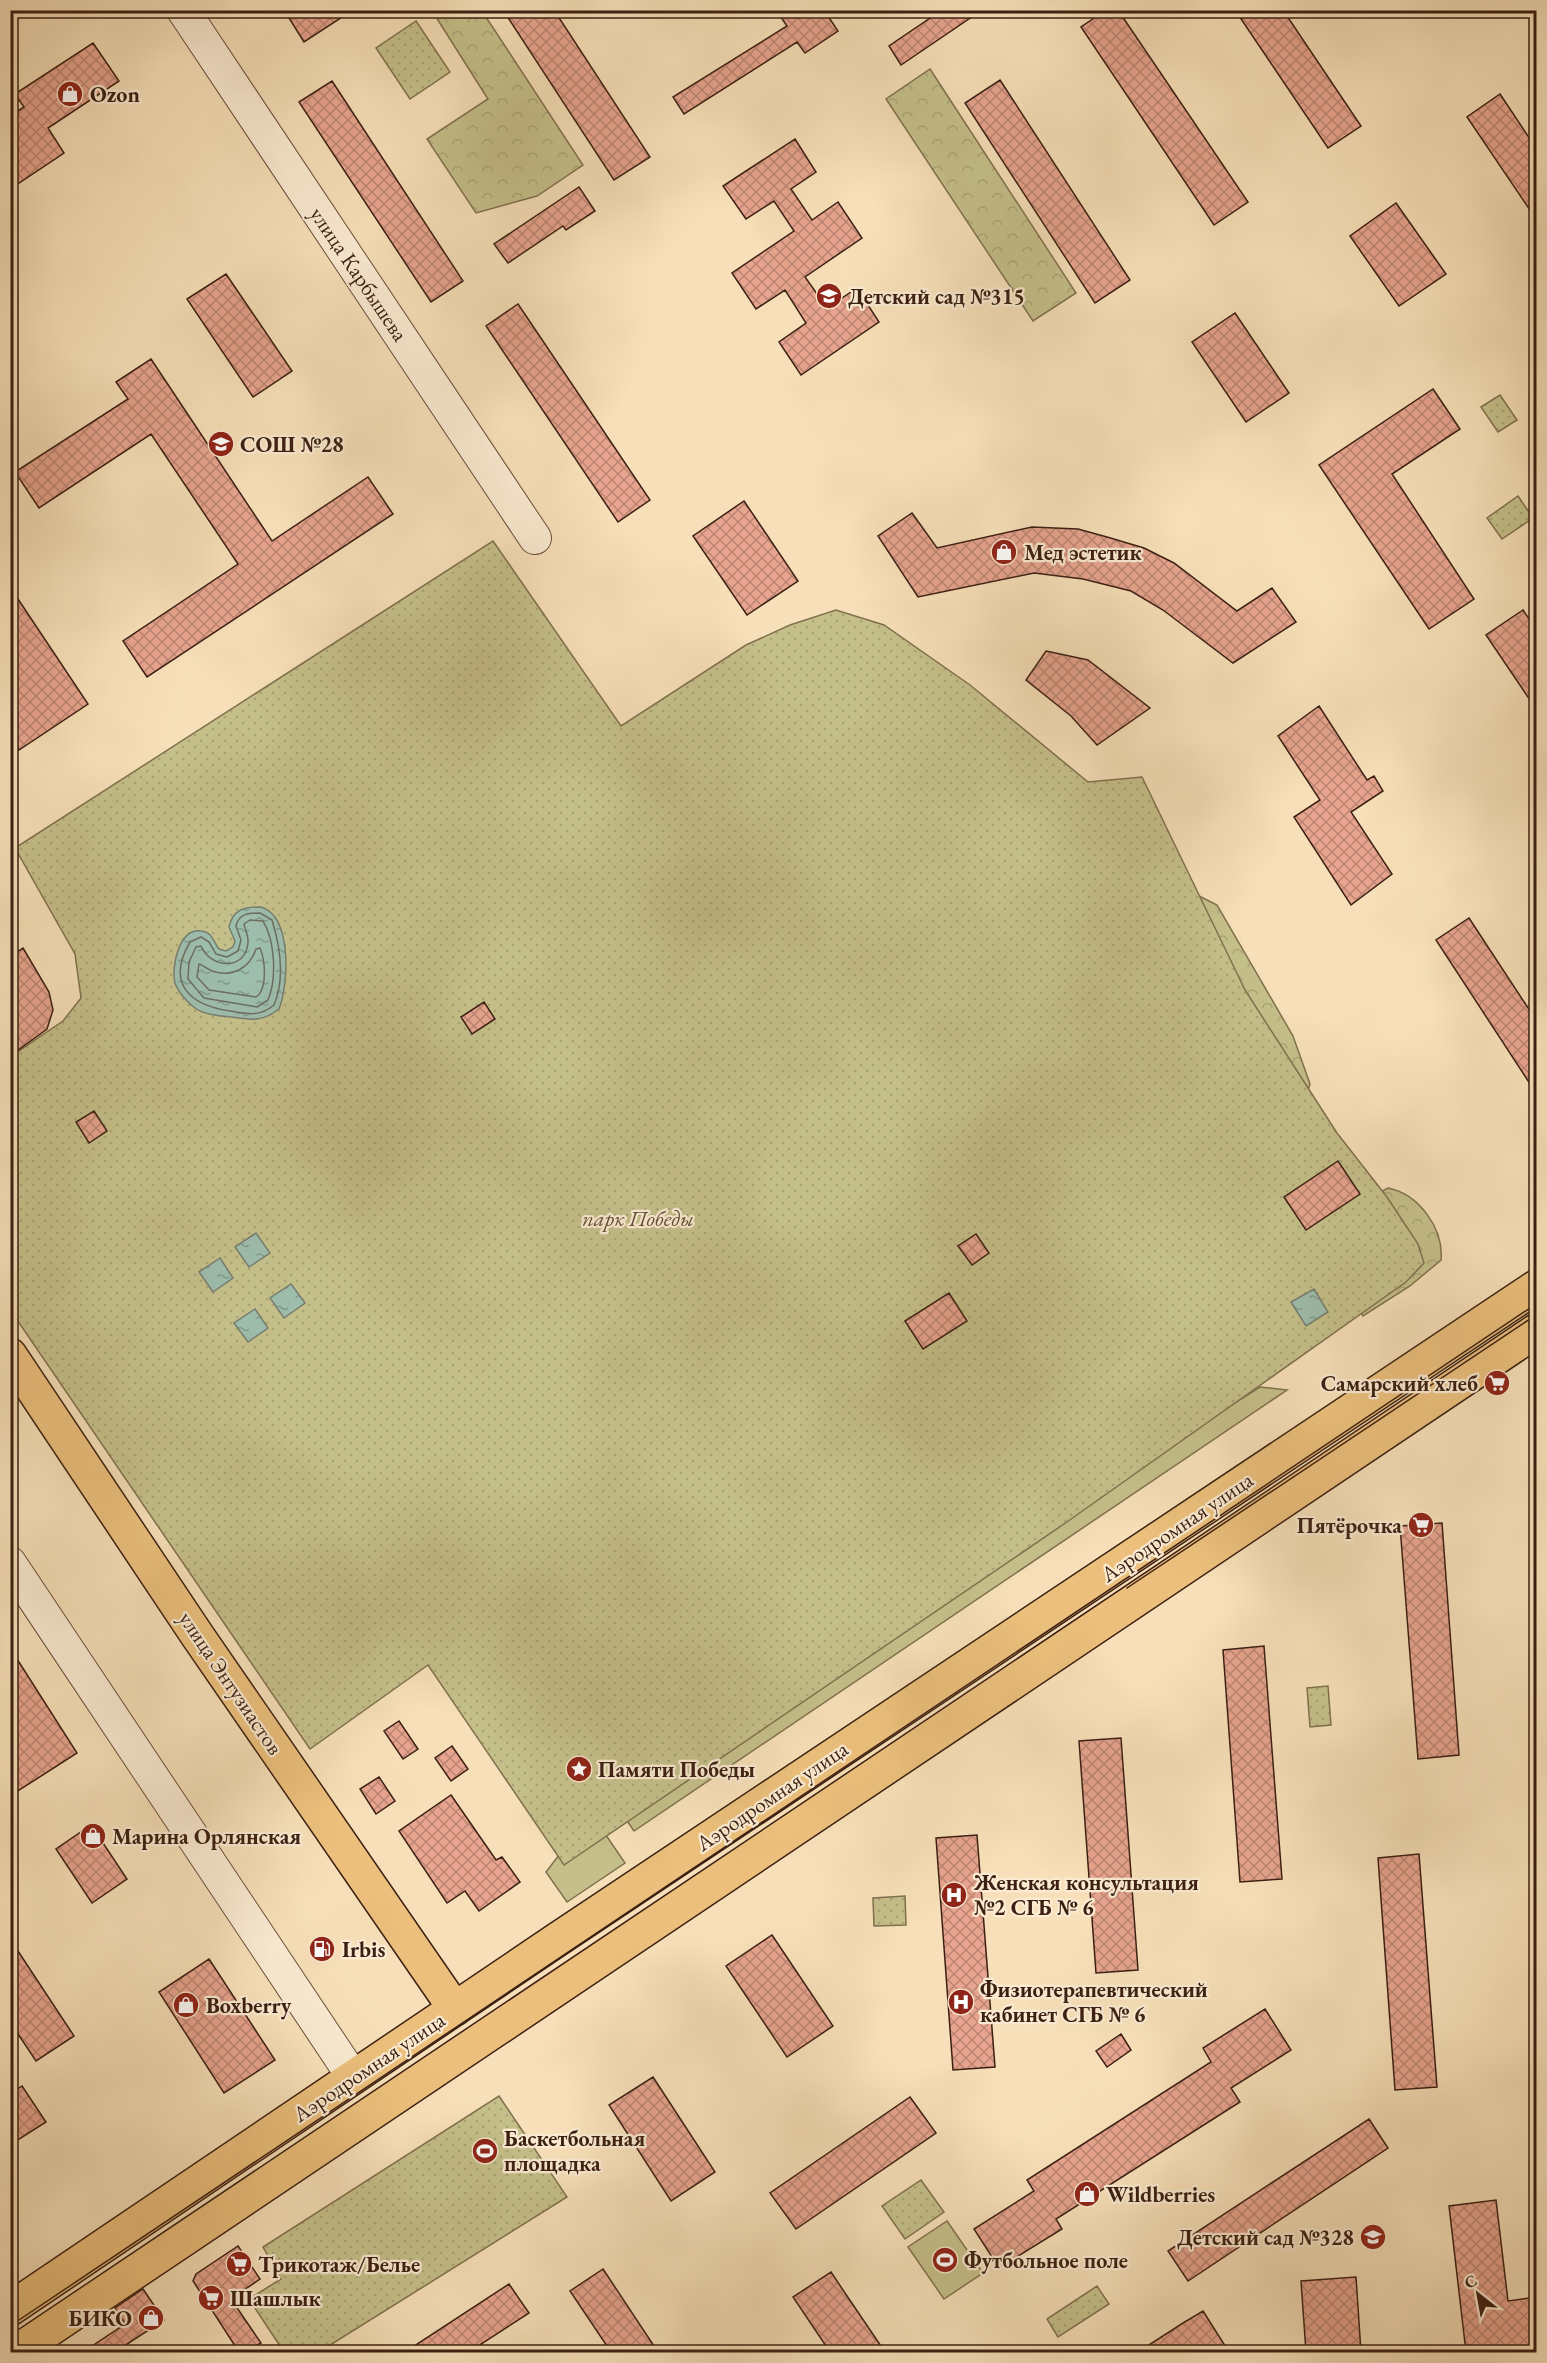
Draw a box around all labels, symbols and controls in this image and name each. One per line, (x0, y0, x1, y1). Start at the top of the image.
shop icon: Ozon (55, 79, 85, 109)
place label: Ozon (90, 80, 140, 109)
street label: улица Карбышева (303, 201, 415, 347)
school or university icon: Детский сад №315 (814, 281, 844, 311)
place label: Детский сад №315 (848, 282, 1025, 311)
school or university icon: СОШ №28 (206, 429, 236, 459)
place label: СОШ №28 (240, 430, 344, 459)
shop icon: Мед эстетик (989, 537, 1019, 567)
place label: Мед эстетик (1024, 538, 1142, 567)
park label: парк Победы (582, 1204, 694, 1233)
supermarket icon: Самарский хлеб (1482, 1368, 1512, 1398)
place label: Самарский хлеб (1321, 1369, 1478, 1398)
street label: Аэродромная улица (1094, 1465, 1259, 1589)
supermarket icon: Пятёрочка (1406, 1510, 1436, 1540)
place label: Пятёрочка (1297, 1511, 1402, 1540)
street label: улица Энтузиастов (172, 1606, 290, 1760)
street label: Аэродромная улица (689, 1734, 854, 1858)
place icon: Памяти Победы (564, 1754, 594, 1784)
place label: Памяти Победы (598, 1755, 755, 1784)
shop icon: Марина Орлянская (78, 1821, 108, 1851)
place label: Марина Орлянская (112, 1822, 301, 1851)
place label: Женская консультация №2 СГБ № 6 (973, 1868, 1199, 1922)
hospital icon: Женская консультация №2 СГБ № 6 (939, 1880, 969, 1910)
fuel station icon: Irbis (307, 1934, 337, 1964)
place label: Irbis (342, 1935, 386, 1964)
place label: Физиотерапевтический кабинет СГБ № 6 (980, 1975, 1208, 2029)
hospital icon: Физиотерапевтический кабинет СГБ № 6 (946, 1987, 976, 2017)
shop icon: Boxberry (171, 1990, 201, 2020)
place label: Boxberry (206, 1991, 292, 2020)
street label: Аэродромная улица (286, 2005, 451, 2129)
place label: Баскетбольная площадка (504, 2124, 645, 2178)
sports icon: Баскетбольная площадка (470, 2136, 500, 2166)
shop icon: Wildberries (1072, 2179, 1102, 2209)
place label: Wildberries (1106, 2180, 1215, 2209)
school or university icon: Детский сад №328 (1358, 2222, 1388, 2252)
place label: Детский сад №328 (1177, 2223, 1354, 2252)
sports icon: Футбольное поле (930, 2245, 960, 2275)
place label: Футбольное поле (964, 2246, 1128, 2275)
supermarket icon: Трикотаж/Белье (224, 2249, 254, 2279)
place label: Трикотаж/Белье (258, 2250, 420, 2279)
north arrow (1448, 2264, 1508, 2324)
text: С (1460, 2270, 1481, 2293)
supermarket icon: Шашлык (196, 2283, 226, 2313)
place label: Шашлык (230, 2284, 322, 2313)
shop icon: БИКО (136, 2303, 166, 2333)
place label: БИКО (69, 2304, 132, 2333)

